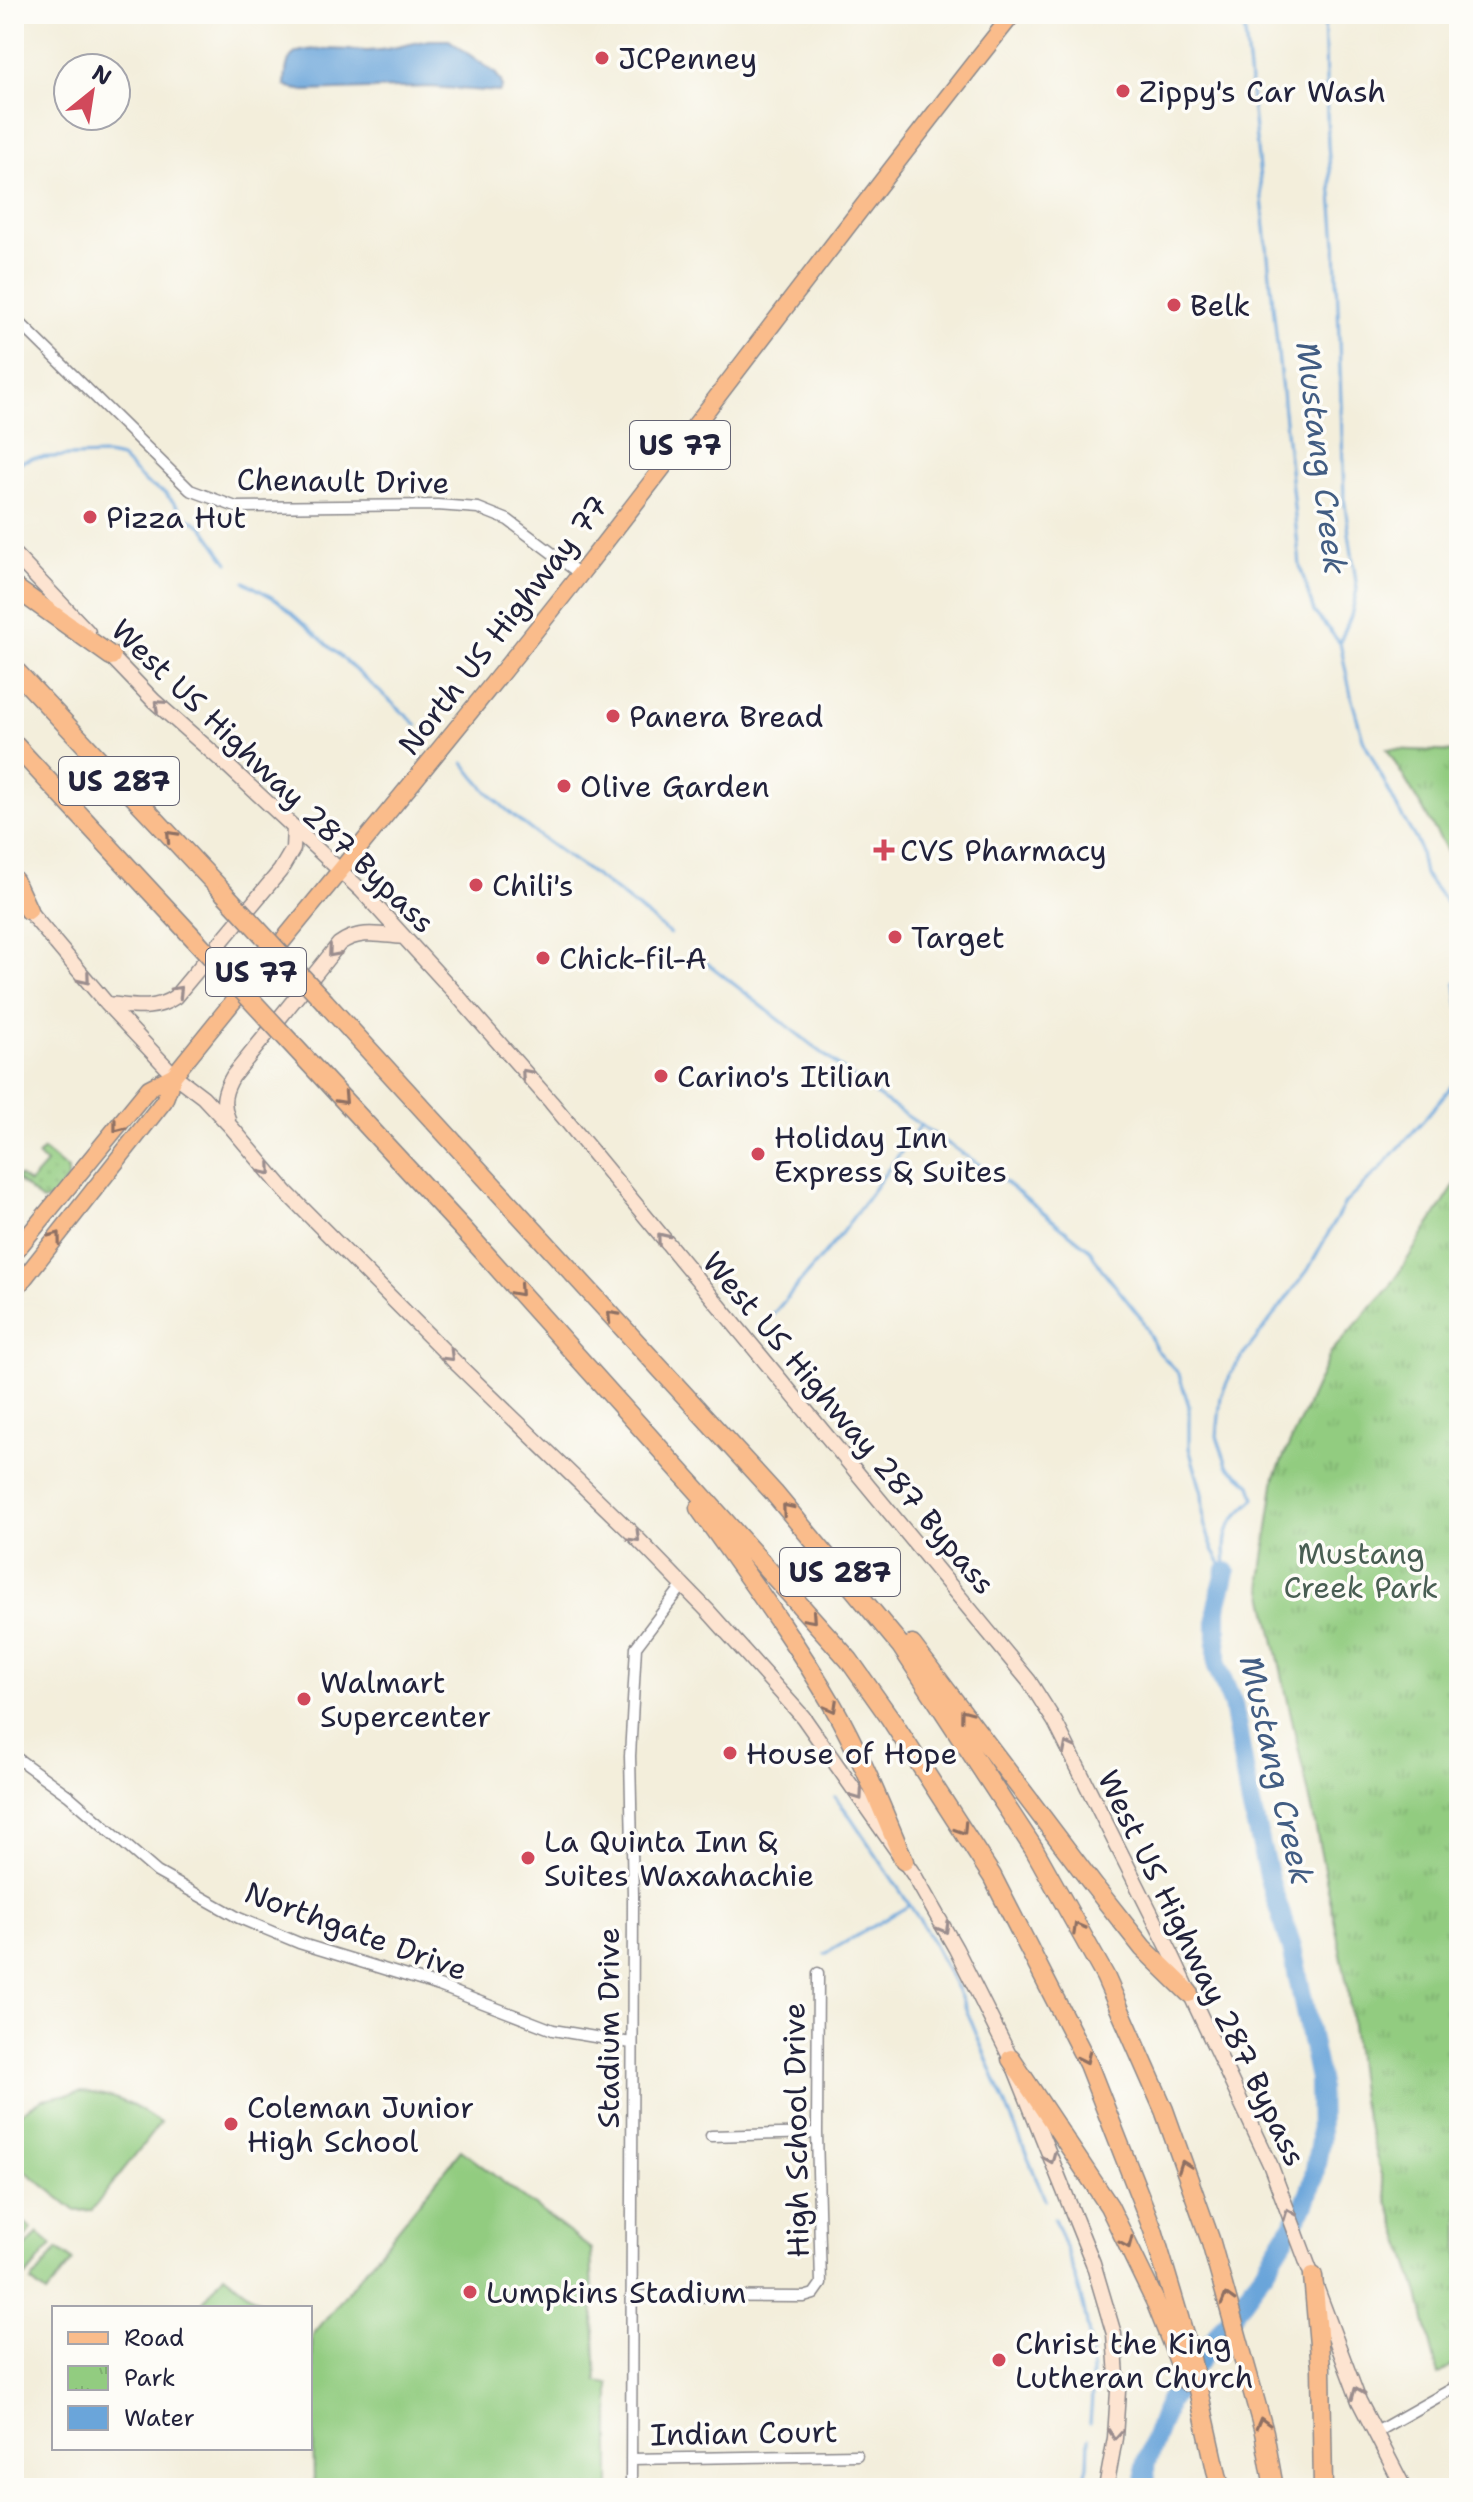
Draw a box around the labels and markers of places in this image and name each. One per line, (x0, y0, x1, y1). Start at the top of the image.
place label: JCPenney (618, 38, 757, 79)
marker: JCPenney (593, 49, 611, 67)
place label: Zippy's Car Wash (1139, 71, 1386, 112)
marker: Zippy's Car Wash (1114, 82, 1132, 100)
place label: Belk (1190, 285, 1251, 326)
marker: Belk (1165, 296, 1183, 314)
place label: Pizza Hut (106, 497, 246, 538)
marker: Pizza Hut (81, 508, 99, 526)
place label: Panera Bread (629, 696, 823, 737)
marker: Panera Bread (604, 707, 622, 725)
place label: Olive Garden (580, 766, 770, 807)
marker: Olive Garden (555, 777, 573, 795)
place label: CVS Pharmacy (900, 830, 1107, 871)
marker: CVS Pharmacy (875, 841, 893, 859)
place label: Chili's (492, 865, 574, 906)
marker: Chili's (467, 876, 485, 894)
place label: Target (911, 917, 1005, 958)
marker: Target (886, 928, 904, 946)
place label: Chick-fil-A (559, 938, 707, 979)
marker: Chick-fil-A (534, 949, 552, 967)
place label: Carino's Itilian (677, 1056, 891, 1097)
marker: Carino's Itilian (652, 1067, 670, 1085)
place label: Holiday Inn Express & Suites (774, 1117, 1007, 1192)
marker: Holiday Inn Express & Suites (749, 1145, 767, 1163)
place label: Walmart Supercenter (320, 1662, 491, 1737)
marker: Walmart Supercenter (295, 1690, 313, 1708)
place label: House of Hope (746, 1733, 957, 1774)
marker: House of Hope (721, 1744, 739, 1762)
place label: La Quinta Inn & Suites Waxahachie (544, 1821, 814, 1896)
marker: La Quinta Inn & Suites Waxahachie (519, 1849, 537, 1867)
place label: Coleman Junior High School (247, 2087, 474, 2162)
marker: Coleman Junior High School (222, 2115, 240, 2133)
place label: Lumpkins Stadium (486, 2272, 746, 2313)
marker: Lumpkins Stadium (461, 2283, 479, 2301)
place label: Christ the King Lutheran Church (1015, 2323, 1253, 2398)
marker: Christ the King Lutheran Church (990, 2351, 1008, 2369)

